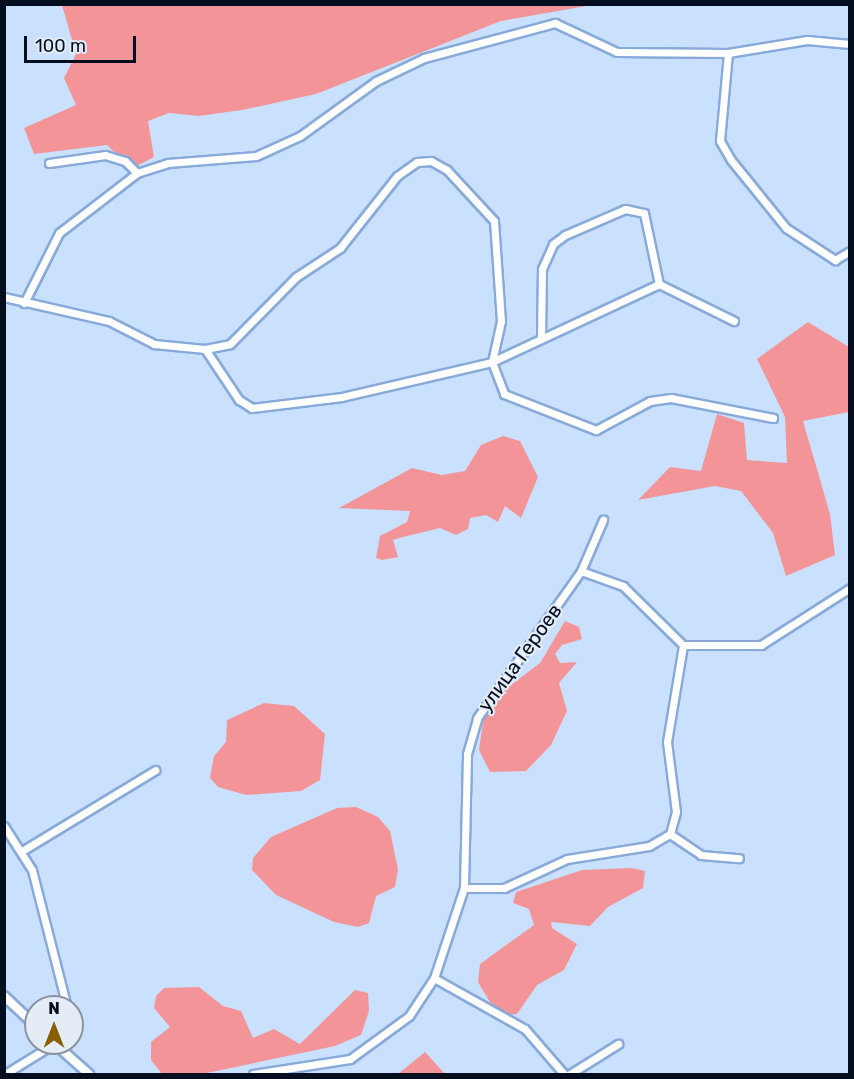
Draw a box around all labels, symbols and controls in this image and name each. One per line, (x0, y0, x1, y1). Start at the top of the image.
scale bar (27, 24, 140, 62)
text: 100 m (35, 35, 86, 57)
street label: улица Героев (473, 599, 567, 717)
north arrow (24, 995, 84, 1055)
text: N (48, 999, 60, 1018)

